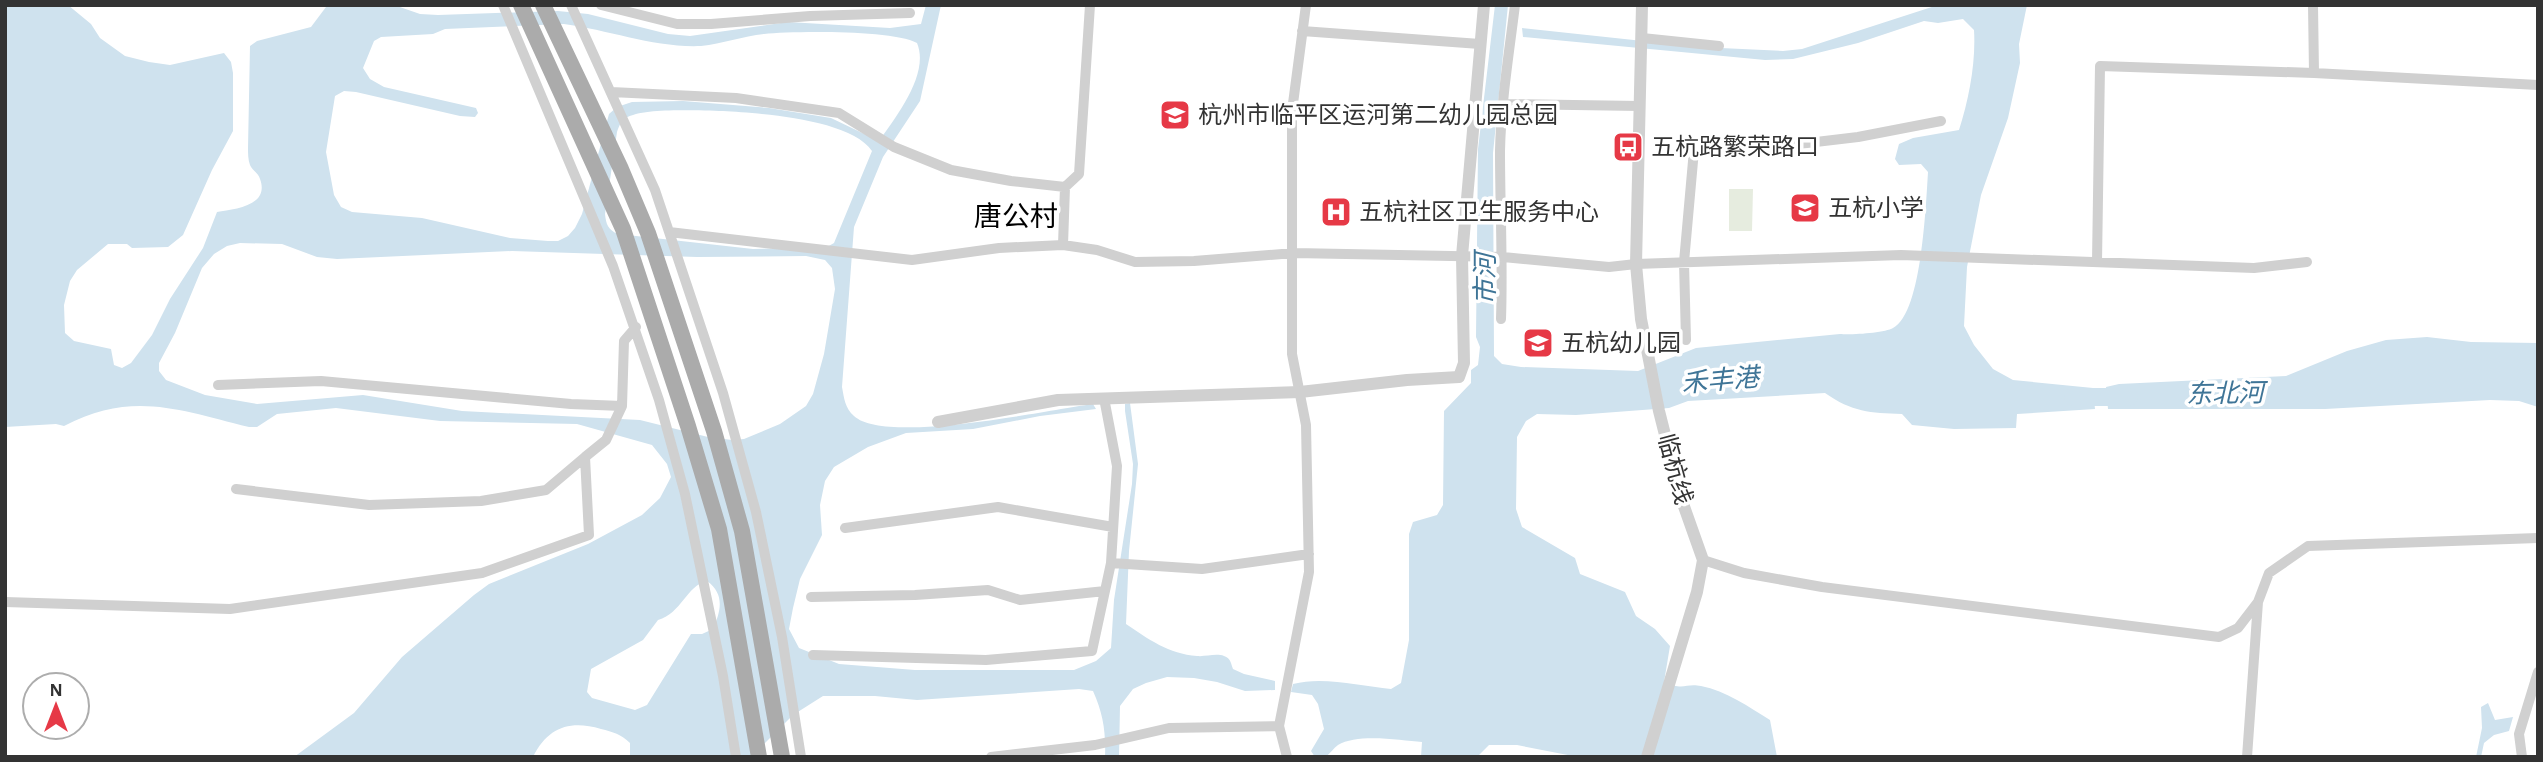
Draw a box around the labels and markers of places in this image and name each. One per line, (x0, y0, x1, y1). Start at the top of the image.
school or university icon: 杭州市临平区运河第二幼儿园总园 (1158, 98, 1192, 132)
place label: 杭州市临平区运河第二幼儿园总园 (1198, 102, 1558, 128)
bus stop icon: 五杭路繁荣路口 (1611, 130, 1645, 164)
place label: 五杭路繁荣路口 (1651, 134, 1819, 160)
school or university icon: 五杭小学 (1788, 191, 1822, 225)
hospital icon: 五杭社区卫生服务中心 (1319, 195, 1353, 229)
place label: 五杭小学 (1828, 195, 1924, 221)
place label: 五杭社区卫生服务中心 (1359, 199, 1599, 225)
school or university icon: 五杭幼儿园 (1521, 326, 1555, 360)
place label: 五杭幼儿园 (1561, 330, 1681, 356)

